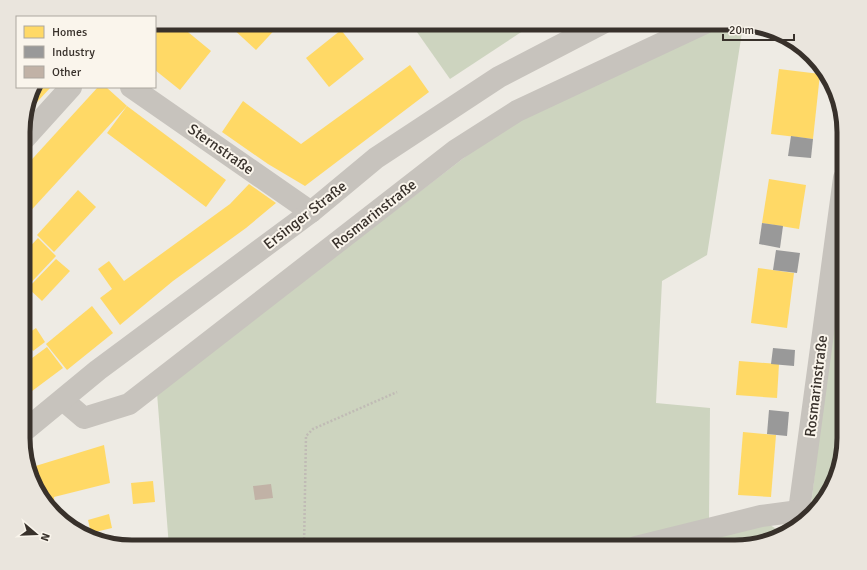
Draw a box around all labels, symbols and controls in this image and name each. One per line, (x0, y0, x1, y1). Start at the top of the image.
legend (16, 16, 156, 88)
scale bar (723, 16, 794, 42)
text: 20 m (729, 23, 754, 38)
text: Homes (52, 25, 87, 40)
text: Industry (52, 45, 95, 60)
text: Other (52, 65, 82, 80)
street label: Sternstraße (185, 120, 257, 178)
street label: Rosmarinstraße (328, 175, 420, 253)
street label: Ersinger Straße (260, 177, 350, 253)
street label: Rosmarinstraße (801, 334, 831, 438)
north arrow (16, 514, 56, 554)
text: N (38, 531, 52, 543)

